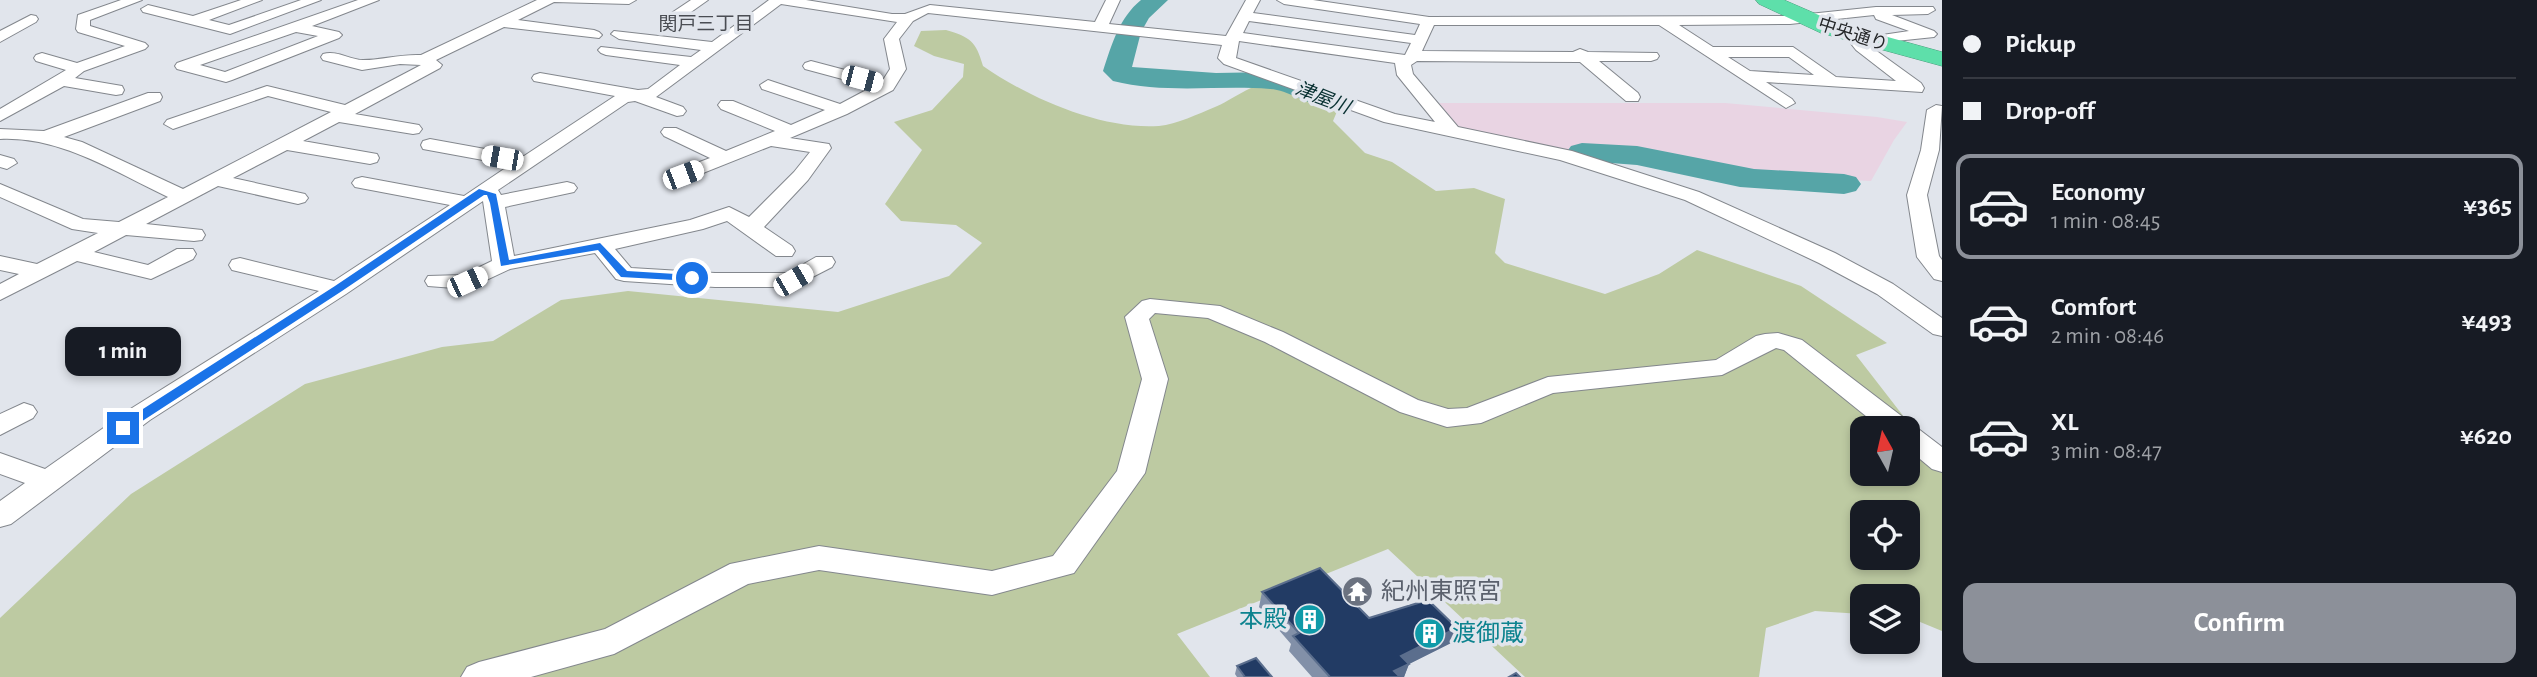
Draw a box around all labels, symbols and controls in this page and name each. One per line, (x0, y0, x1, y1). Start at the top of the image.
district label: 関戸三丁目 (658, 14, 754, 34)
street label: 中央通り (1816, 14, 1890, 55)
text: Pickup (2005, 31, 2076, 57)
car (839, 63, 886, 95)
water label: 津屋川 (1292, 78, 1355, 118)
text: Drop-off (2005, 98, 2094, 124)
car (480, 144, 525, 172)
car (660, 158, 707, 192)
icon: car (1967, 175, 2030, 238)
text: Economy (2051, 179, 2145, 205)
text: ¥365 (2463, 193, 2512, 219)
text: 1 min · 08:45 (2051, 210, 2160, 233)
car (770, 260, 817, 300)
route start (676, 262, 708, 294)
car (444, 264, 491, 300)
icon: car (1967, 290, 2030, 353)
text: Comfort (2051, 294, 2136, 320)
text: ¥493 (2461, 308, 2512, 334)
text: 2 min · 08:46 (2051, 325, 2164, 348)
callout: 1 min (65, 326, 181, 376)
text: 1 min (99, 340, 147, 363)
icon: car (1967, 405, 2030, 468)
text: XL (2051, 409, 2078, 435)
route end (107, 412, 139, 444)
north arrow (1850, 416, 1920, 486)
map controls (1850, 416, 1920, 654)
text: ¥620 (2460, 423, 2512, 449)
text: 3 min · 08:47 (2051, 440, 2162, 463)
button: locate (1850, 500, 1920, 570)
temple icon: 紀州東照宮 (1341, 574, 1375, 608)
place label: 紀州東照宮 (1381, 578, 1501, 604)
button: Confirm (1963, 583, 2516, 663)
button: layers (1850, 584, 1920, 654)
building icon: 本殿 (1293, 602, 1327, 636)
place label: 本殿 (1239, 606, 1287, 632)
building icon: 渡御蔵 (1412, 616, 1446, 650)
place label: 渡御蔵 (1452, 620, 1524, 646)

